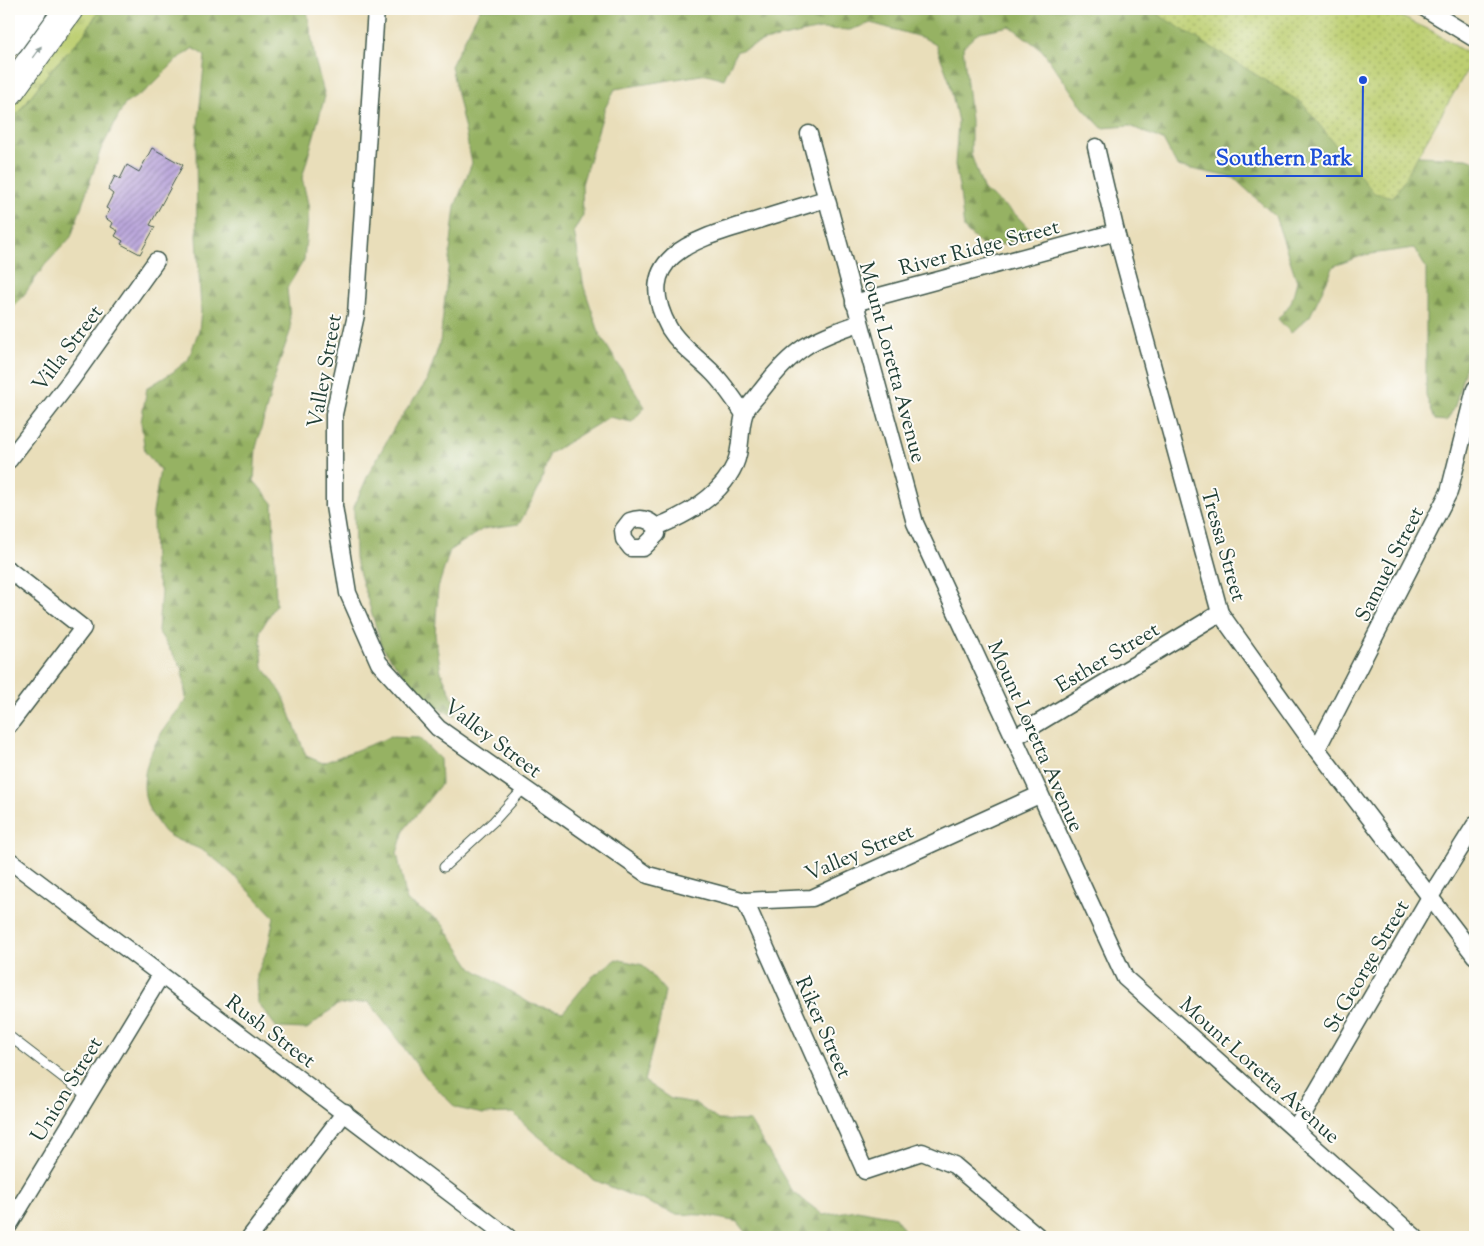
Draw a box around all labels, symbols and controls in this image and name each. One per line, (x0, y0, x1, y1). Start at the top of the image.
one-way arrow (32, 45, 42, 59)
callout: Southern Park (1206, 139, 1362, 176)
text: Southern Park (1216, 144, 1352, 176)
street label: River Ridge Street (896, 213, 1063, 285)
street label: Mount Loretta Avenue (850, 259, 932, 466)
street label: Villa Street (26, 300, 111, 399)
street label: Valley Street (301, 312, 351, 431)
street label: Tressa Street (1192, 486, 1252, 605)
street label: Samuel Street (1349, 502, 1433, 628)
street label: Esther Street (1050, 616, 1166, 702)
street label: Mount Loretta Avenue (978, 636, 1090, 837)
street label: Valley Street (437, 693, 547, 786)
street label: Valley Street (801, 817, 919, 890)
street label: St George Street (1317, 895, 1418, 1039)
street label: Riker Street (786, 972, 858, 1083)
street label: Rush Street (219, 989, 321, 1076)
street label: Mount Loretta Avenue (1172, 991, 1346, 1152)
street label: Union Street (24, 1032, 111, 1148)

